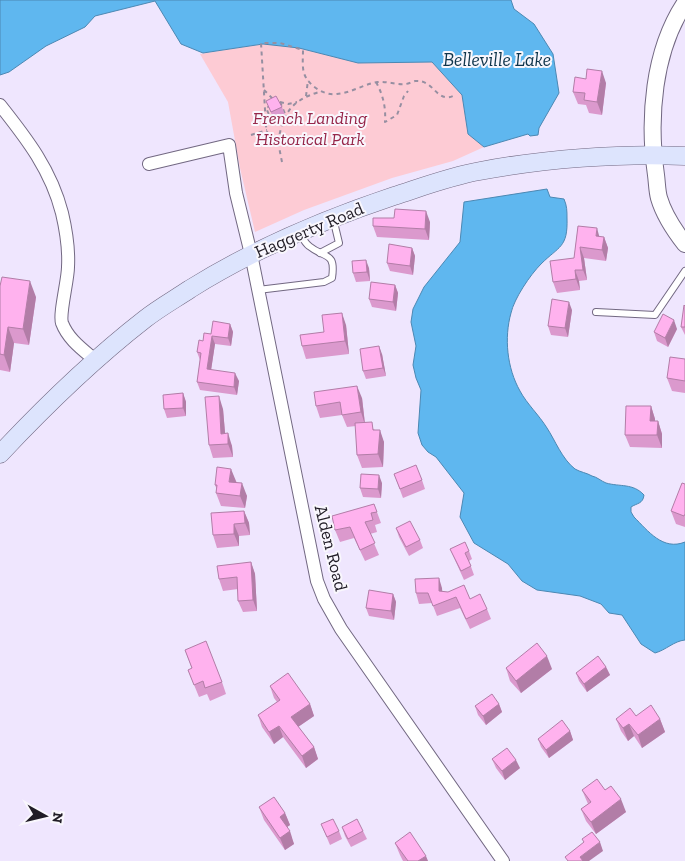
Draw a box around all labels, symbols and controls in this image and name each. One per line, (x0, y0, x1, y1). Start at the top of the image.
water label: Belleville Lake (443, 48, 551, 71)
park label: French Landing Historical Park (253, 107, 368, 150)
street label: Haggerty Road (251, 197, 367, 263)
street label: Alden Road (310, 503, 352, 593)
north arrow (20, 791, 70, 841)
text: N (48, 811, 67, 825)

